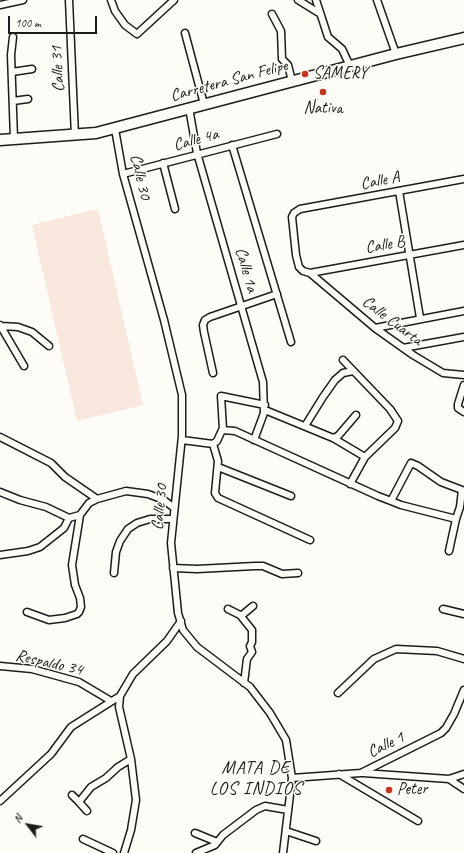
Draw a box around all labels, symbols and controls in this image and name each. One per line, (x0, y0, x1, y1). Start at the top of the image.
scale bar (10, 8, 99, 34)
text: 100 m (15, 15, 41, 31)
street label: Calle 31 (47, 45, 69, 93)
street label: Carretera San Felipe (168, 56, 290, 106)
place label: SAMERY (313, 64, 367, 84)
marker: SAMERY (300, 69, 310, 79)
marker: Nativa (318, 87, 328, 97)
place label: Nativa (303, 99, 343, 119)
street label: Calle 4a (171, 124, 221, 156)
street label: Calle 30 (125, 152, 155, 202)
street label: Calle A (359, 167, 401, 195)
street label: Calle B (364, 232, 406, 258)
street label: Calle 1a (230, 245, 262, 295)
street label: Calle Cuarta (358, 292, 426, 350)
street label: Calle 30 (147, 483, 173, 531)
street label: Respaldo 34 (13, 645, 85, 681)
street label: Calle 1 (364, 727, 408, 763)
district label: MATA DE LOS INDIOS (210, 757, 302, 800)
place label: Peter (397, 780, 427, 800)
marker: Peter (384, 785, 394, 795)
north arrow (8, 805, 48, 845)
text: N (10, 812, 25, 825)

